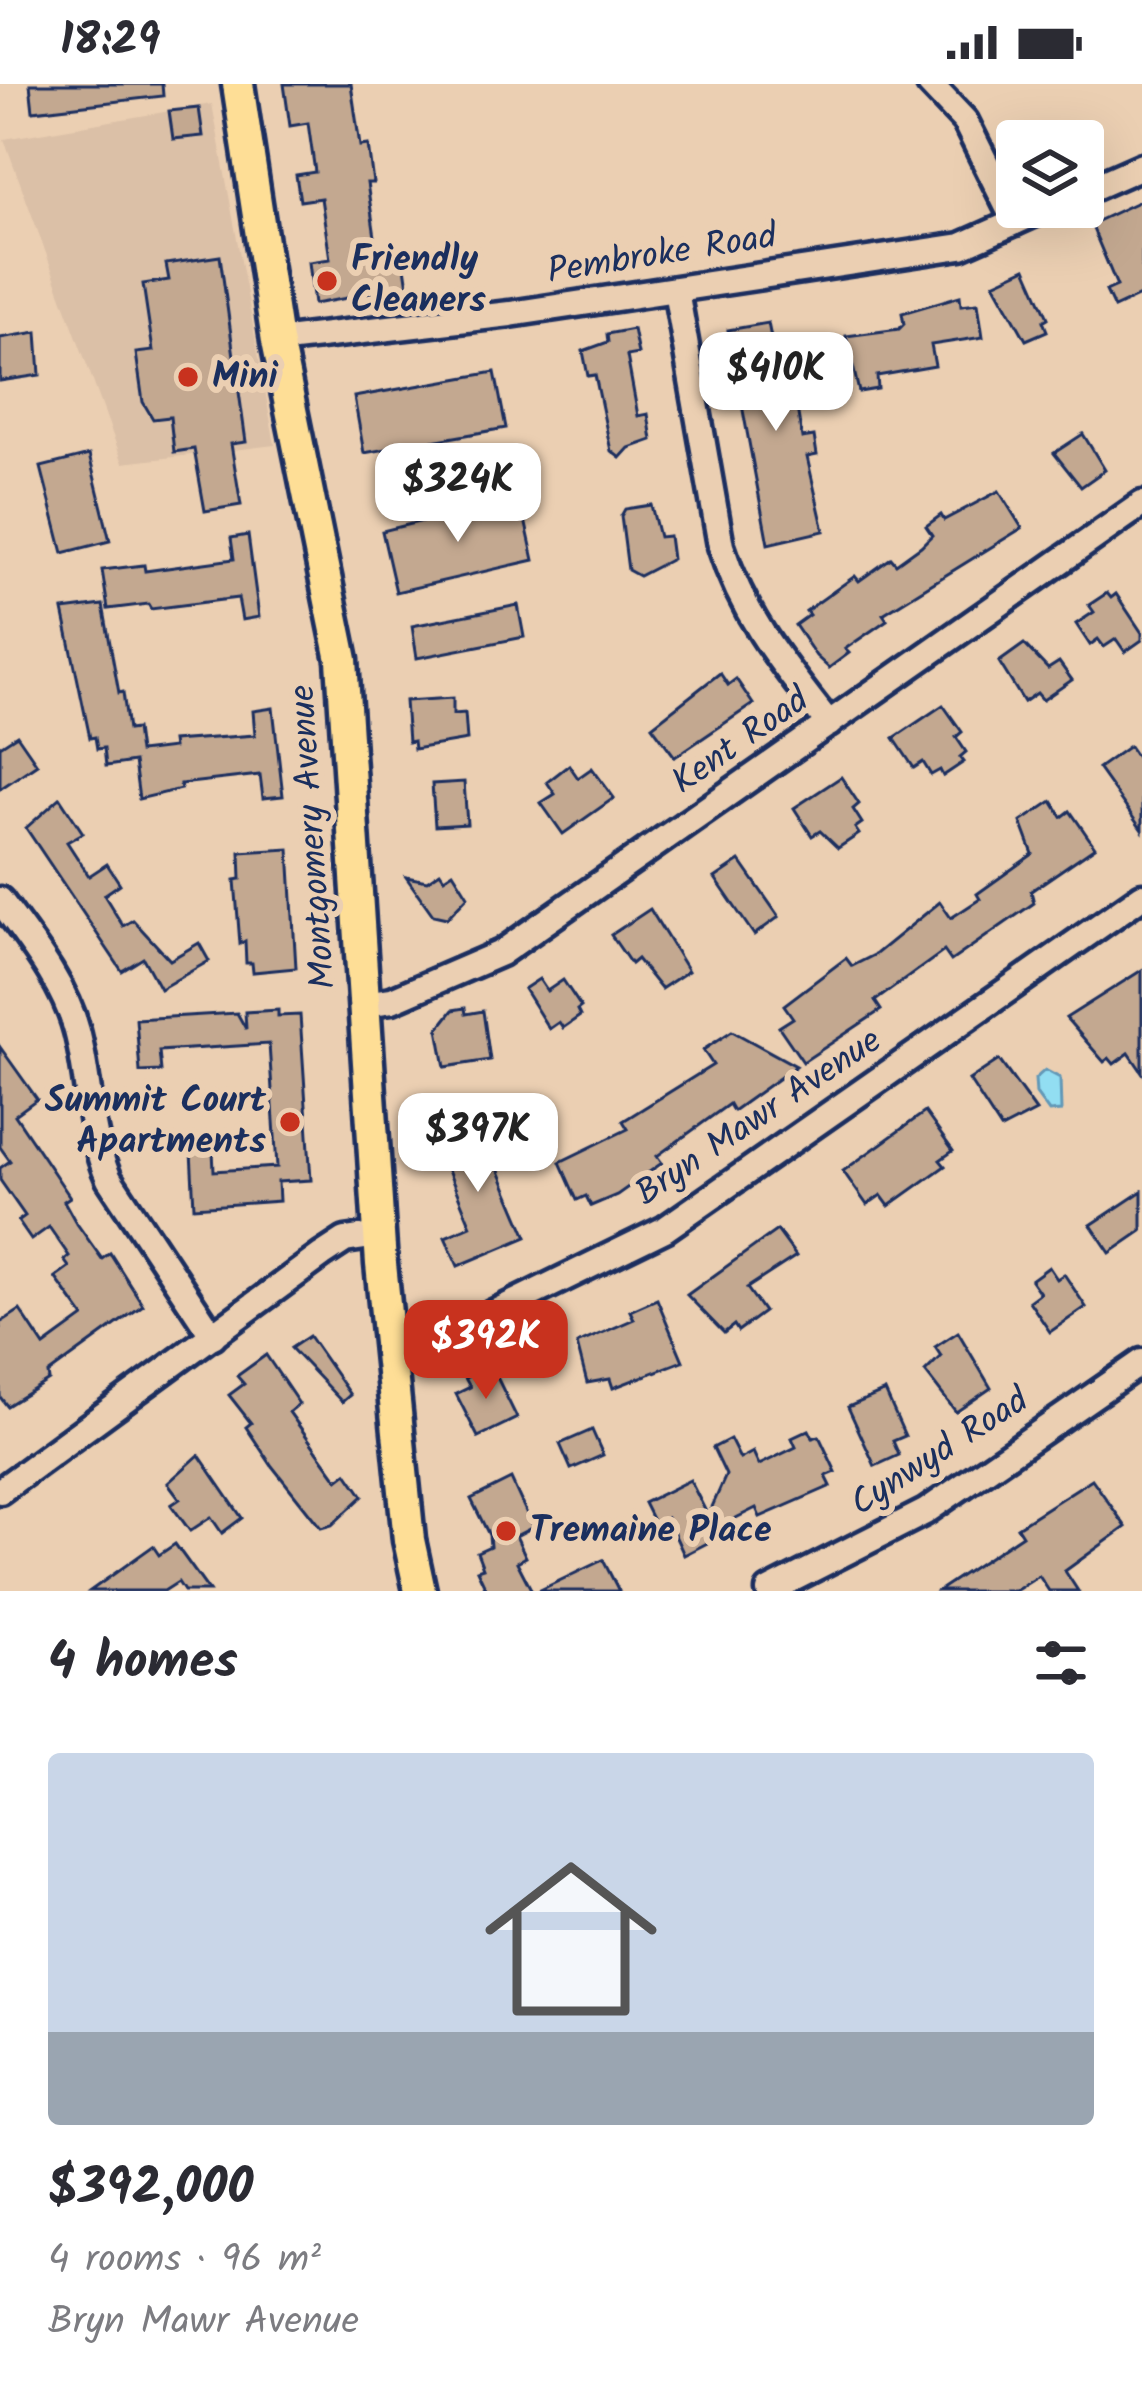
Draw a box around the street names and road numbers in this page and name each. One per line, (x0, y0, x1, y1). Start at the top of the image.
street label: Pembroke Road (543, 209, 782, 301)
street label: Kent Road (660, 673, 823, 810)
street label: Montgomery Avenue (275, 683, 353, 991)
street label: Bryn Mawr Avenue (624, 1014, 894, 1222)
street label: Cynwyd Road (839, 1373, 1042, 1532)

